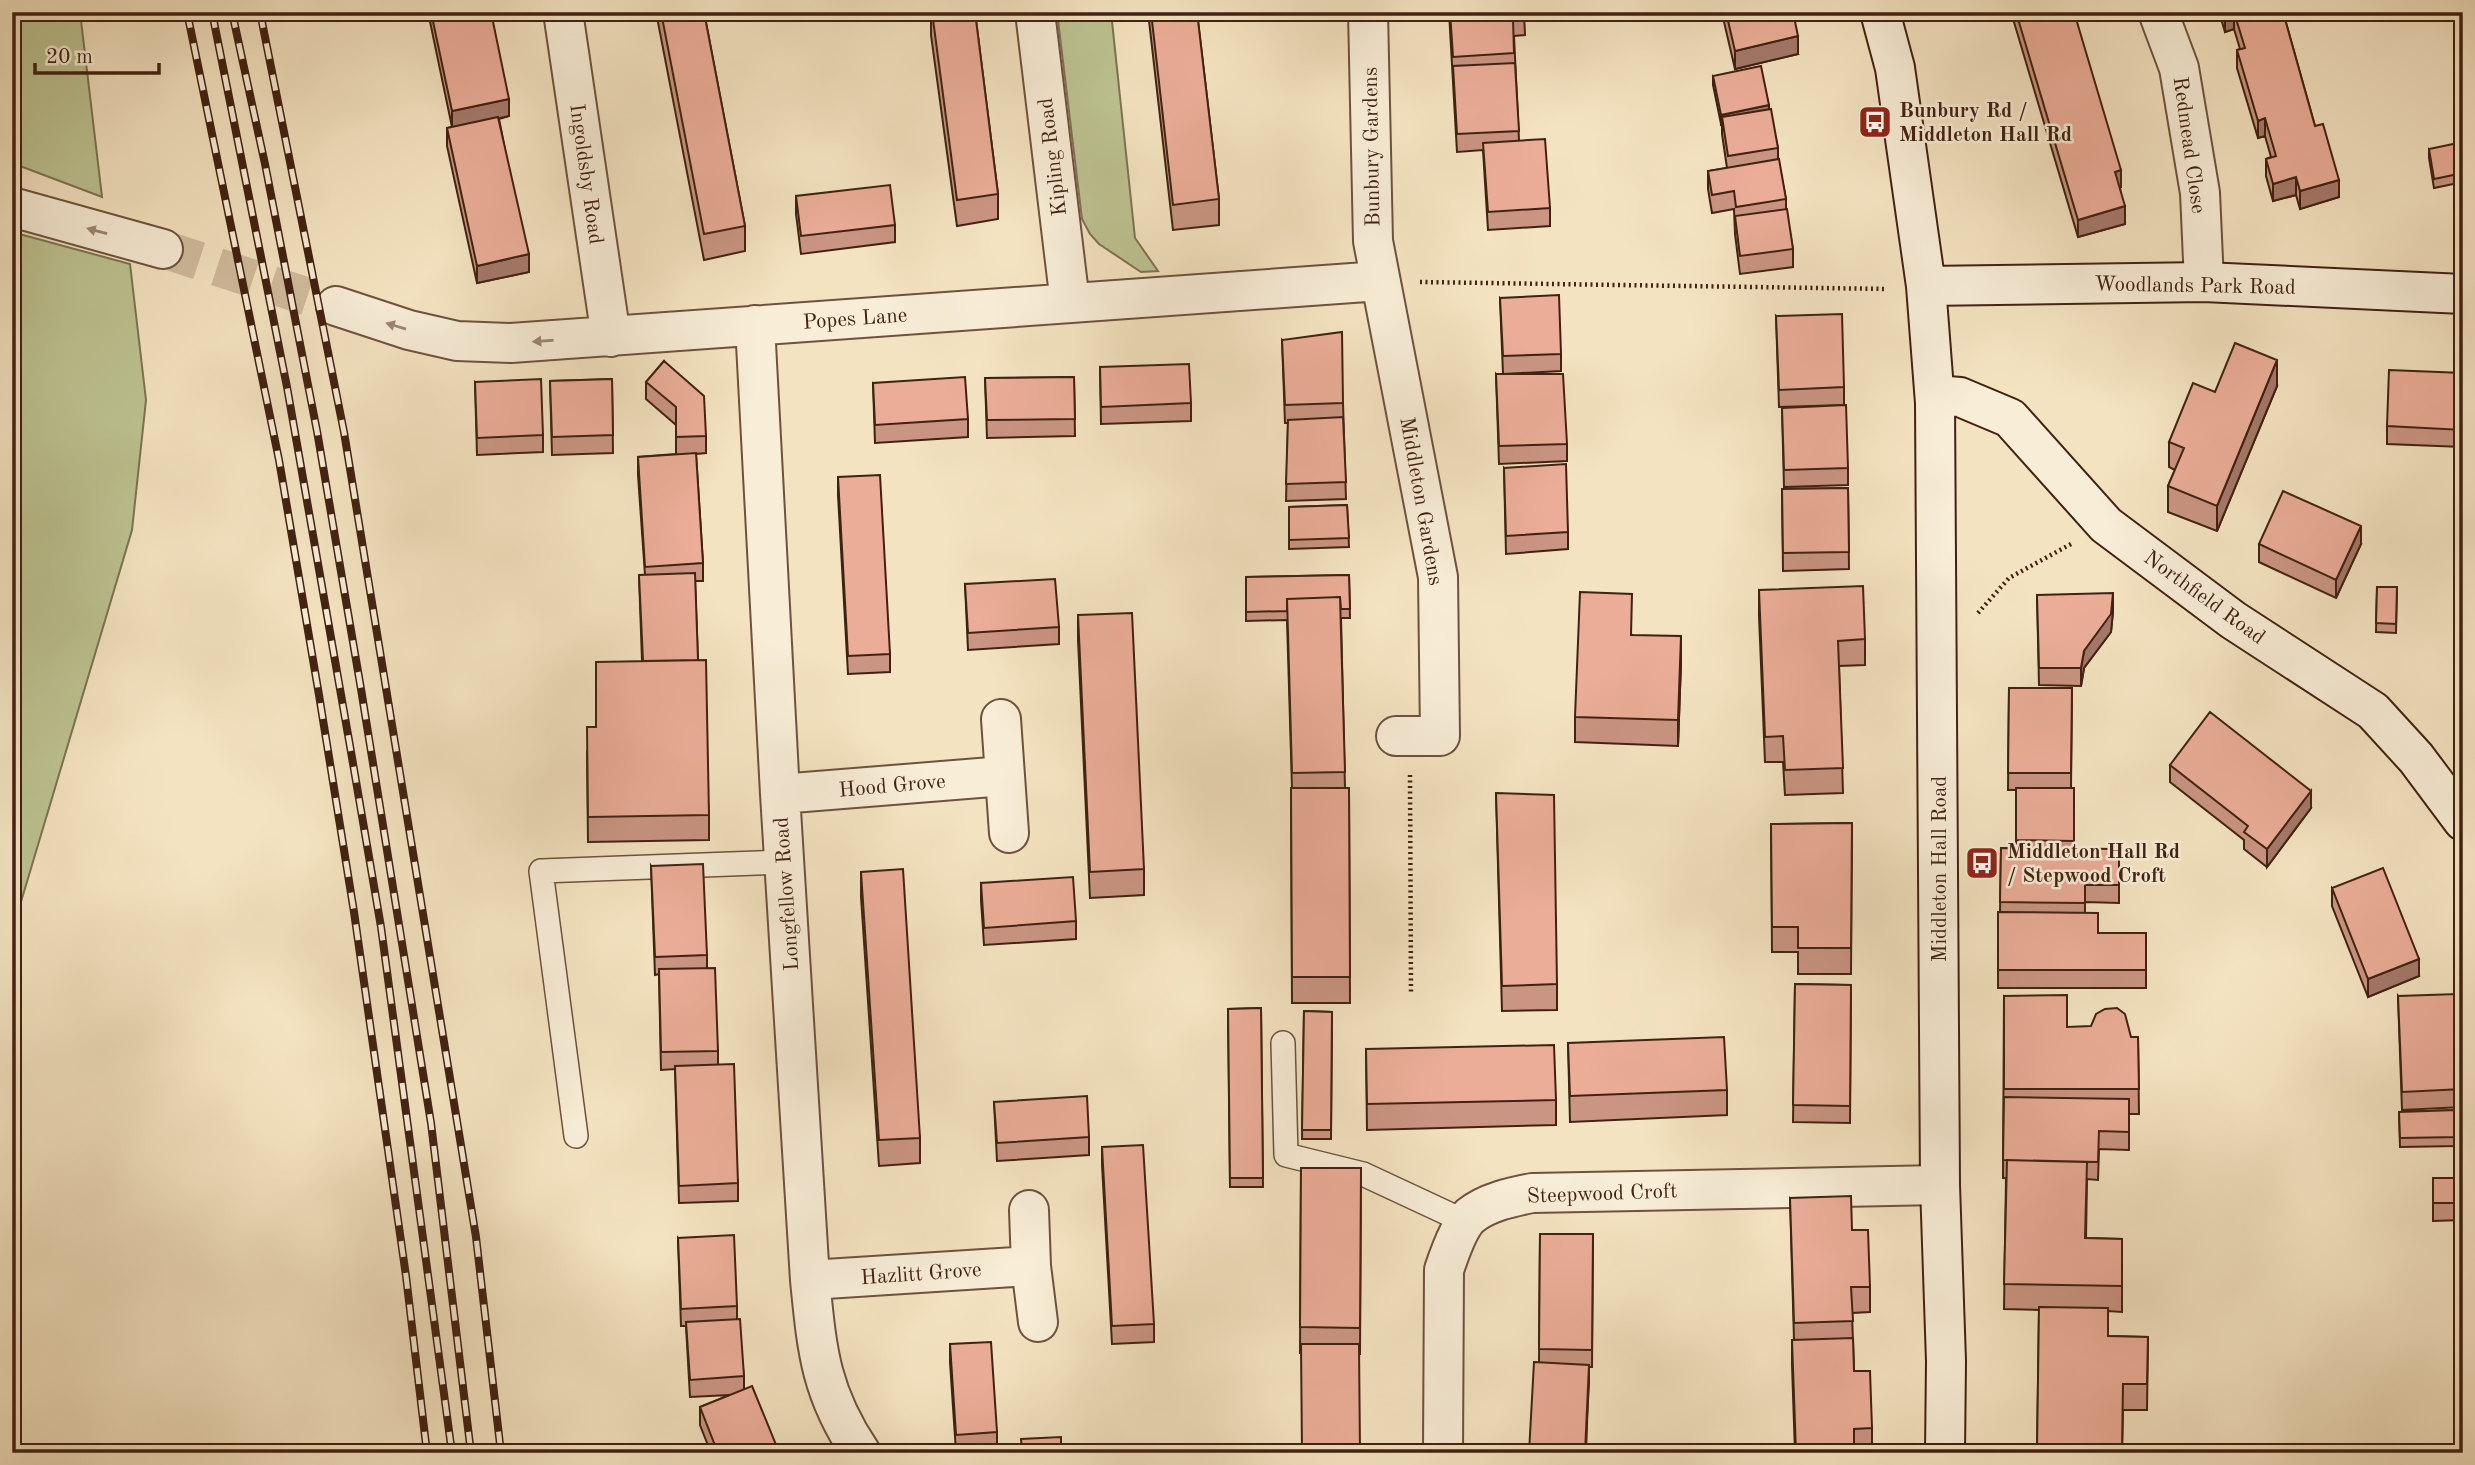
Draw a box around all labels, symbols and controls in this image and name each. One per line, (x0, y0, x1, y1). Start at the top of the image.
scale bar (35, 32, 159, 76)
text: 20 m (46, 47, 93, 68)
street label: Bunbury Gardens (1361, 67, 1384, 227)
street label: Redmead Close (2169, 75, 2209, 215)
street label: Kipling Road (1036, 96, 1071, 217)
place label: Bunbury Rd / Middleton Hall Rd (1899, 101, 2072, 146)
street label: Ingoldsby Road (565, 103, 606, 246)
bus stop icon: Bunbury Rd / Middleton Hall Rd (1856, 103, 1894, 141)
one-way arrow (86, 225, 107, 235)
street label: Woodlands Park Road (2094, 274, 2296, 299)
street label: Popes Lane (802, 305, 908, 334)
one-way arrow (385, 320, 406, 330)
one-way arrow (532, 336, 554, 347)
street label: Middleton Gardens (1395, 415, 1446, 587)
street label: Northfield Road (2140, 547, 2269, 649)
street label: Hood Grove (838, 771, 946, 802)
street label: Middleton Hall Road (1930, 776, 1951, 962)
street label: Longfellow Road (772, 816, 803, 972)
place label: Middleton Hall Rd / Stepwood Croft (2007, 842, 2180, 887)
bus stop icon: Middleton Hall Rd / Stepwood Croft (1963, 844, 2001, 882)
street label: Steepwood Croft (1526, 1181, 1678, 1208)
street label: Hazlitt Grove (860, 1260, 982, 1289)

